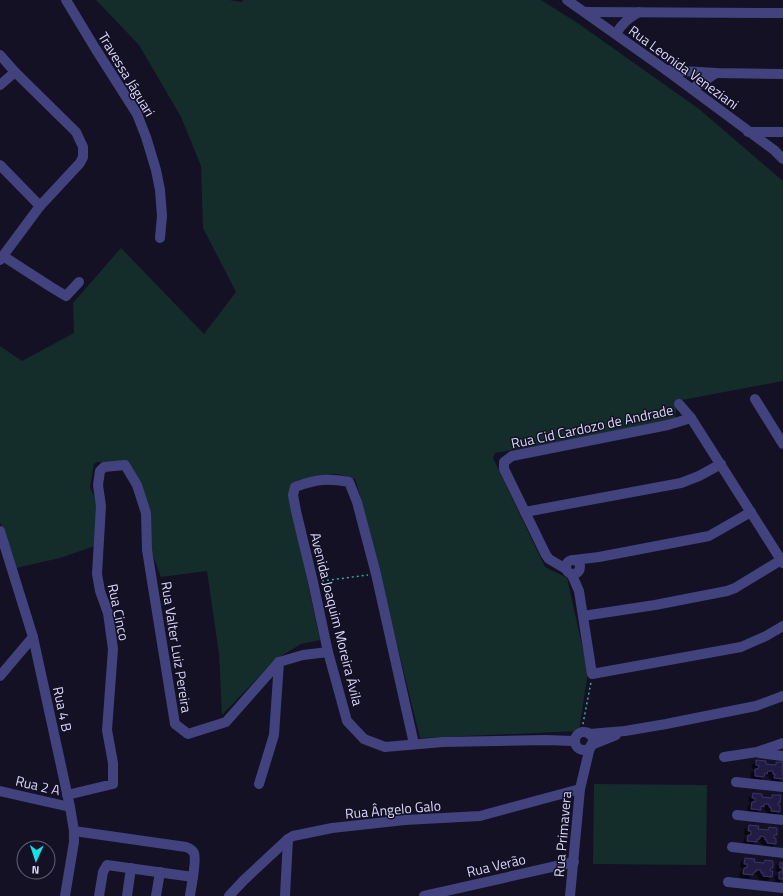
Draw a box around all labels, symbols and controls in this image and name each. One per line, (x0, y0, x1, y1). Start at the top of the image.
street label: Rua Leonida Veneziani (625, 20, 743, 114)
street label: Travessa Jáguari (93, 28, 161, 120)
street label: Rua Cid Cardozo de Andrade (509, 399, 675, 453)
street label: Avenida Joaquim Moreira Ávila (305, 530, 369, 708)
street label: Rua Valter Luiz Pereira (156, 580, 198, 714)
street label: Rua Cinco (103, 582, 135, 642)
street label: Rua 4 B (48, 684, 78, 734)
street label: Rua 2 A (14, 770, 63, 800)
street label: Rua Primavera (548, 790, 576, 878)
street label: Rua Ângelo Galo (344, 794, 442, 824)
north arrow (16, 840, 56, 880)
street label: Rua Verão (464, 848, 528, 882)
text: N (31, 862, 40, 878)

